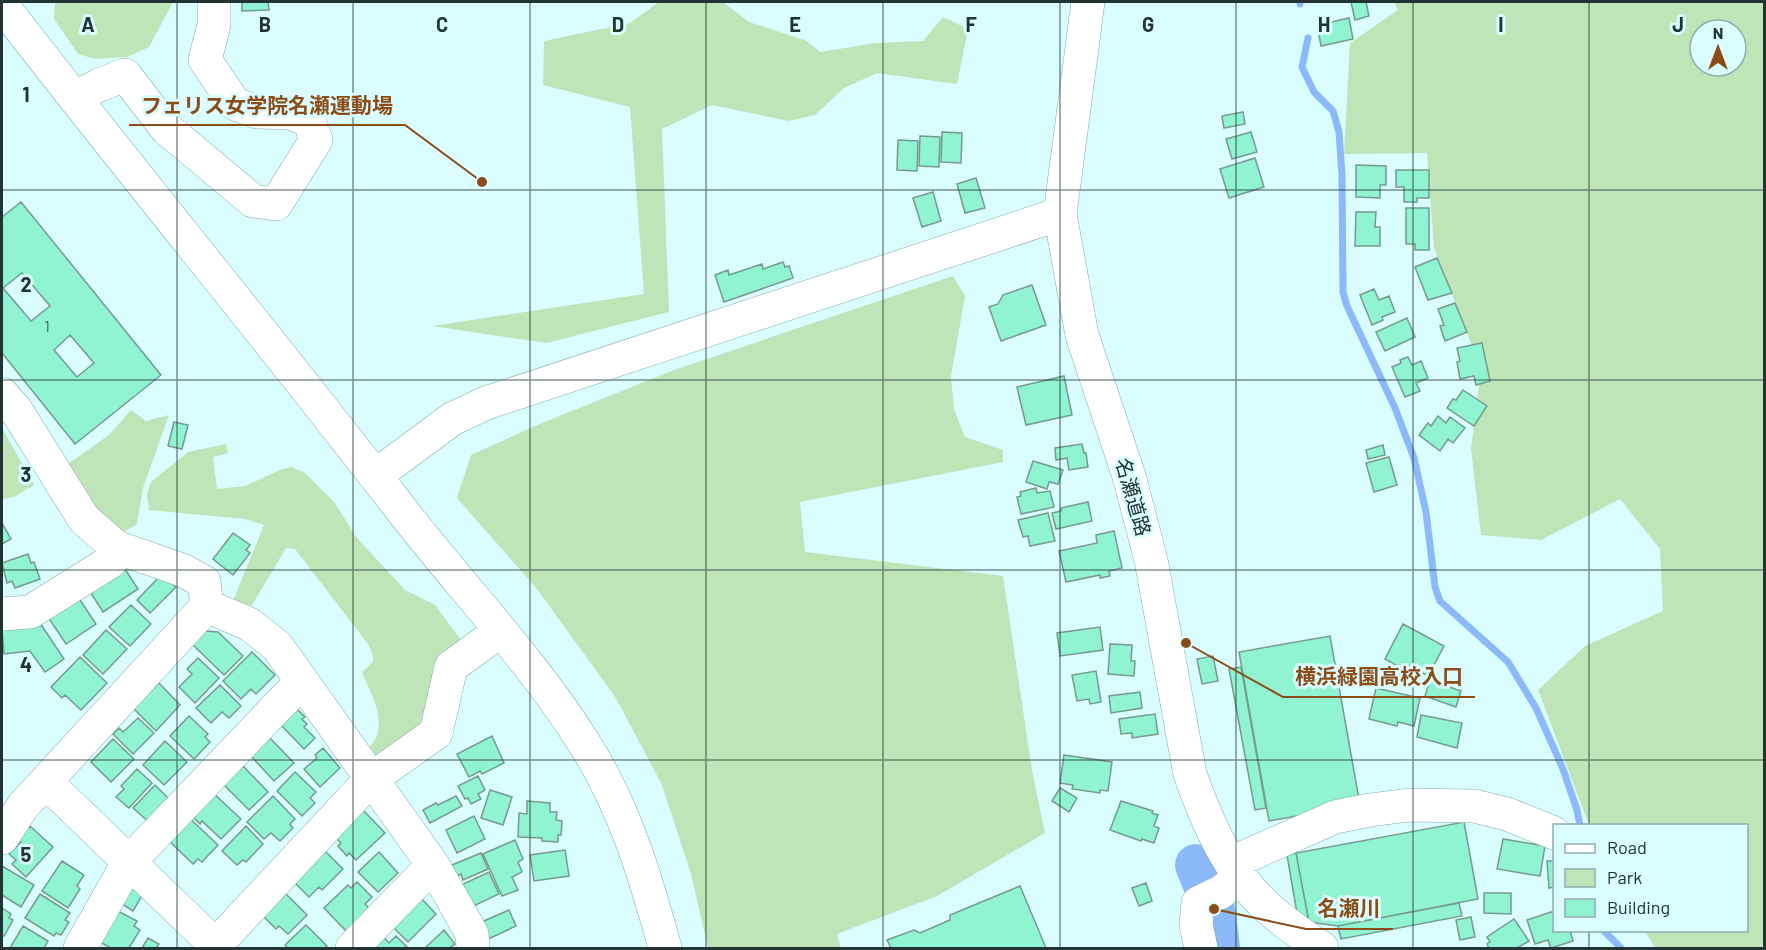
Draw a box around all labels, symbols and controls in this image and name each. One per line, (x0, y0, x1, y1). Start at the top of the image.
text: A (81, 12, 95, 36)
text: B (259, 12, 271, 36)
text: C (436, 12, 448, 36)
text: D (612, 12, 624, 36)
text: E (789, 12, 801, 36)
text: F (965, 12, 977, 36)
text: G (1142, 12, 1154, 36)
text: H (1318, 12, 1330, 36)
text: I (1498, 12, 1504, 36)
text: J (1672, 12, 1684, 36)
north arrow (1688, 18, 1748, 78)
text: N (1713, 23, 1723, 42)
text: 1 (22, 82, 30, 106)
callout: フェリス女学院名瀬運動場 (129, 86, 405, 125)
text: フェリス女学院名瀬運動場 (141, 92, 393, 117)
text: 2 (20, 272, 32, 296)
house number: 1 (44, 316, 50, 335)
street label: 名瀬道路 (1111, 455, 1157, 538)
text: 3 (21, 462, 31, 486)
text: 4 (20, 652, 32, 676)
callout: 横浜緑園高校入口 (1283, 658, 1475, 697)
text: 横浜緑園高校入口 (1295, 663, 1463, 688)
legend (1553, 824, 1748, 932)
text: Road (1607, 836, 1647, 858)
text: 5 (21, 842, 32, 866)
text: Park (1607, 866, 1642, 888)
callout: 名瀬川 (1306, 890, 1393, 929)
text: 名瀬川 (1318, 895, 1381, 920)
text: Building (1607, 896, 1670, 918)

